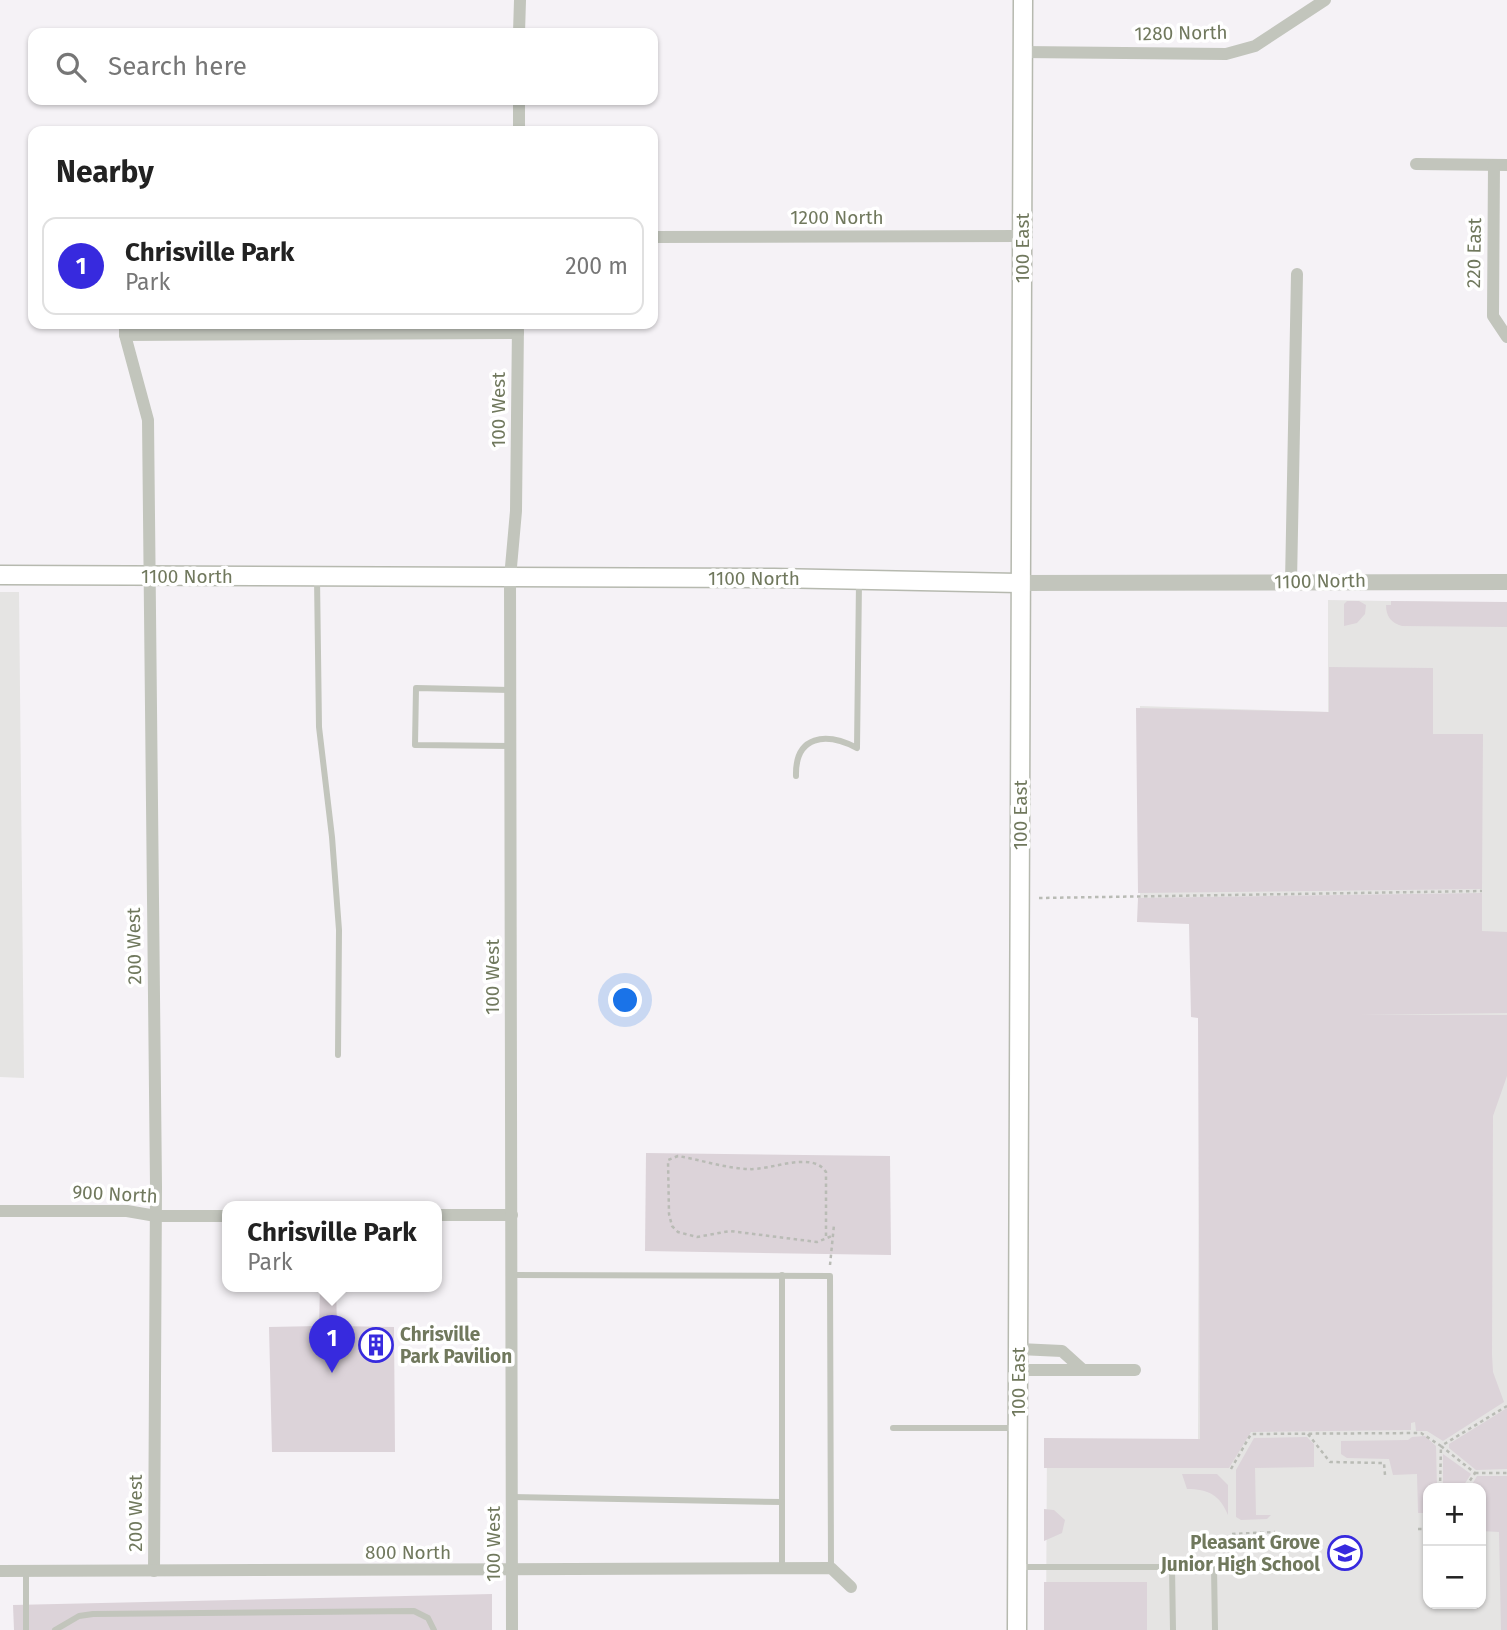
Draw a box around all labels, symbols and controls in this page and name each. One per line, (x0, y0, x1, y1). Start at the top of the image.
street label: 1280 North (1134, 21, 1228, 45)
search box (28, 28, 658, 105)
icon: search (52, 48, 90, 86)
text: Search here (108, 51, 247, 82)
text: Nearby (56, 154, 154, 190)
street label: 1200 North (790, 206, 884, 229)
street label: 100 East (1011, 213, 1034, 283)
street label: 220 East (1462, 218, 1486, 288)
text: Chrisville Park (125, 237, 294, 268)
text: 1 (76, 252, 86, 280)
text: 200 m (565, 252, 628, 280)
text: Park (125, 268, 170, 296)
street label: 100 West (487, 372, 510, 448)
street label: 1100 North (141, 565, 233, 588)
street label: 1100 North (708, 567, 800, 590)
street label: 1100 North (1274, 569, 1366, 593)
street label: 100 East (1009, 780, 1032, 850)
street label: 200 West (122, 907, 146, 985)
street label: 100 West (481, 939, 504, 1015)
your location (608, 983, 642, 1017)
street label: 900 North (72, 1180, 158, 1208)
popup (222, 1201, 442, 1292)
text: Chrisville Park (247, 1217, 417, 1248)
text: Park (247, 1248, 293, 1276)
pin: 1 (309, 1315, 355, 1373)
place label: Chrisville Park Pavilion (400, 1323, 512, 1368)
building icon: Chrisville Park Pavilion (357, 1326, 395, 1364)
street label: 100 East (1007, 1347, 1030, 1417)
street label: 200 West (124, 1474, 147, 1552)
map controls (1423, 1483, 1486, 1609)
button: + (1423, 1483, 1486, 1546)
street label: 100 West (482, 1506, 505, 1582)
place label: Pleasant Grove Junior High School (1160, 1531, 1320, 1576)
school or university icon: Pleasant Grove Junior High School (1326, 1534, 1364, 1572)
street label: 800 North (365, 1541, 451, 1564)
button: − (1423, 1546, 1486, 1609)

